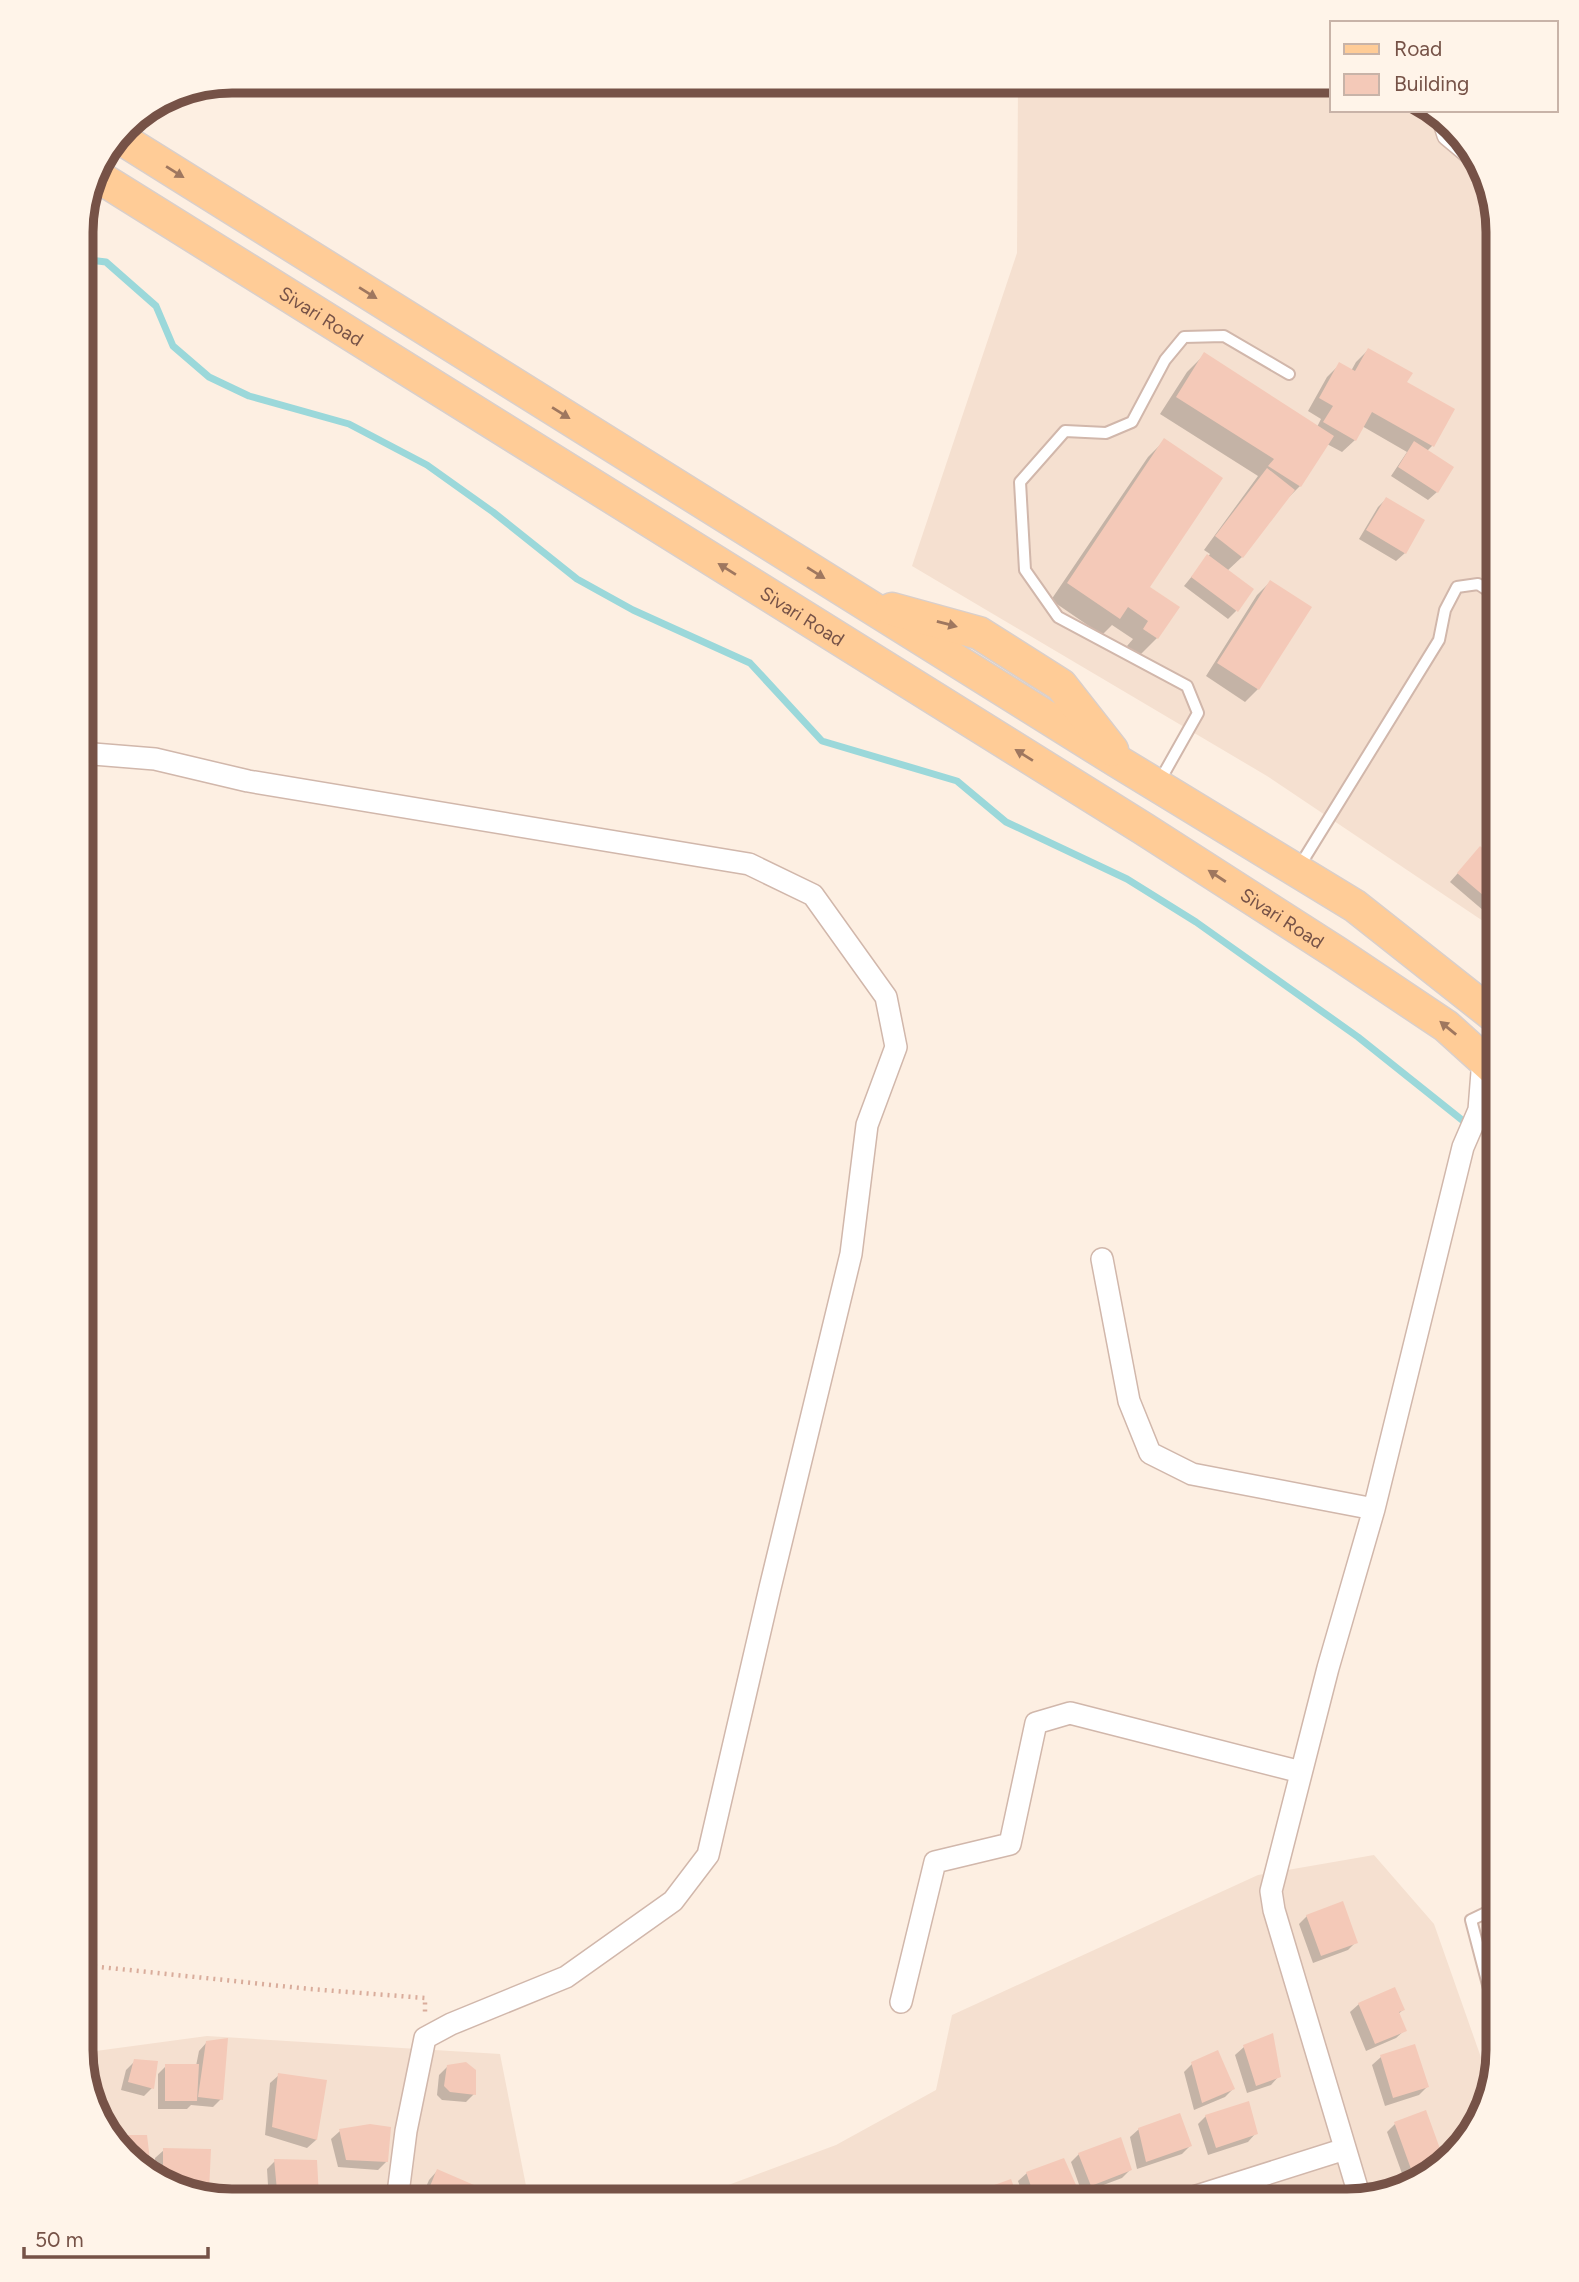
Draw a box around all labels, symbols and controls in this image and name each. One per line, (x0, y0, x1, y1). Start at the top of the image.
legend (1330, 21, 1558, 112)
text: Road (1394, 36, 1442, 61)
text: Building (1394, 71, 1469, 96)
one-way arrow (165, 166, 185, 179)
street label: Sivari Road (275, 281, 368, 351)
one-way arrow (358, 286, 377, 299)
one-way arrow (551, 407, 570, 420)
one-way arrow (718, 563, 737, 576)
one-way arrow (806, 567, 825, 580)
street label: Sivari Road (756, 581, 849, 651)
one-way arrow (936, 619, 957, 629)
one-way arrow (1015, 748, 1034, 761)
one-way arrow (1207, 869, 1227, 882)
street label: Sivari Road (1236, 883, 1328, 953)
one-way arrow (1439, 1021, 1456, 1036)
scale bar (24, 2216, 208, 2260)
text: 50 m (35, 2227, 84, 2252)

